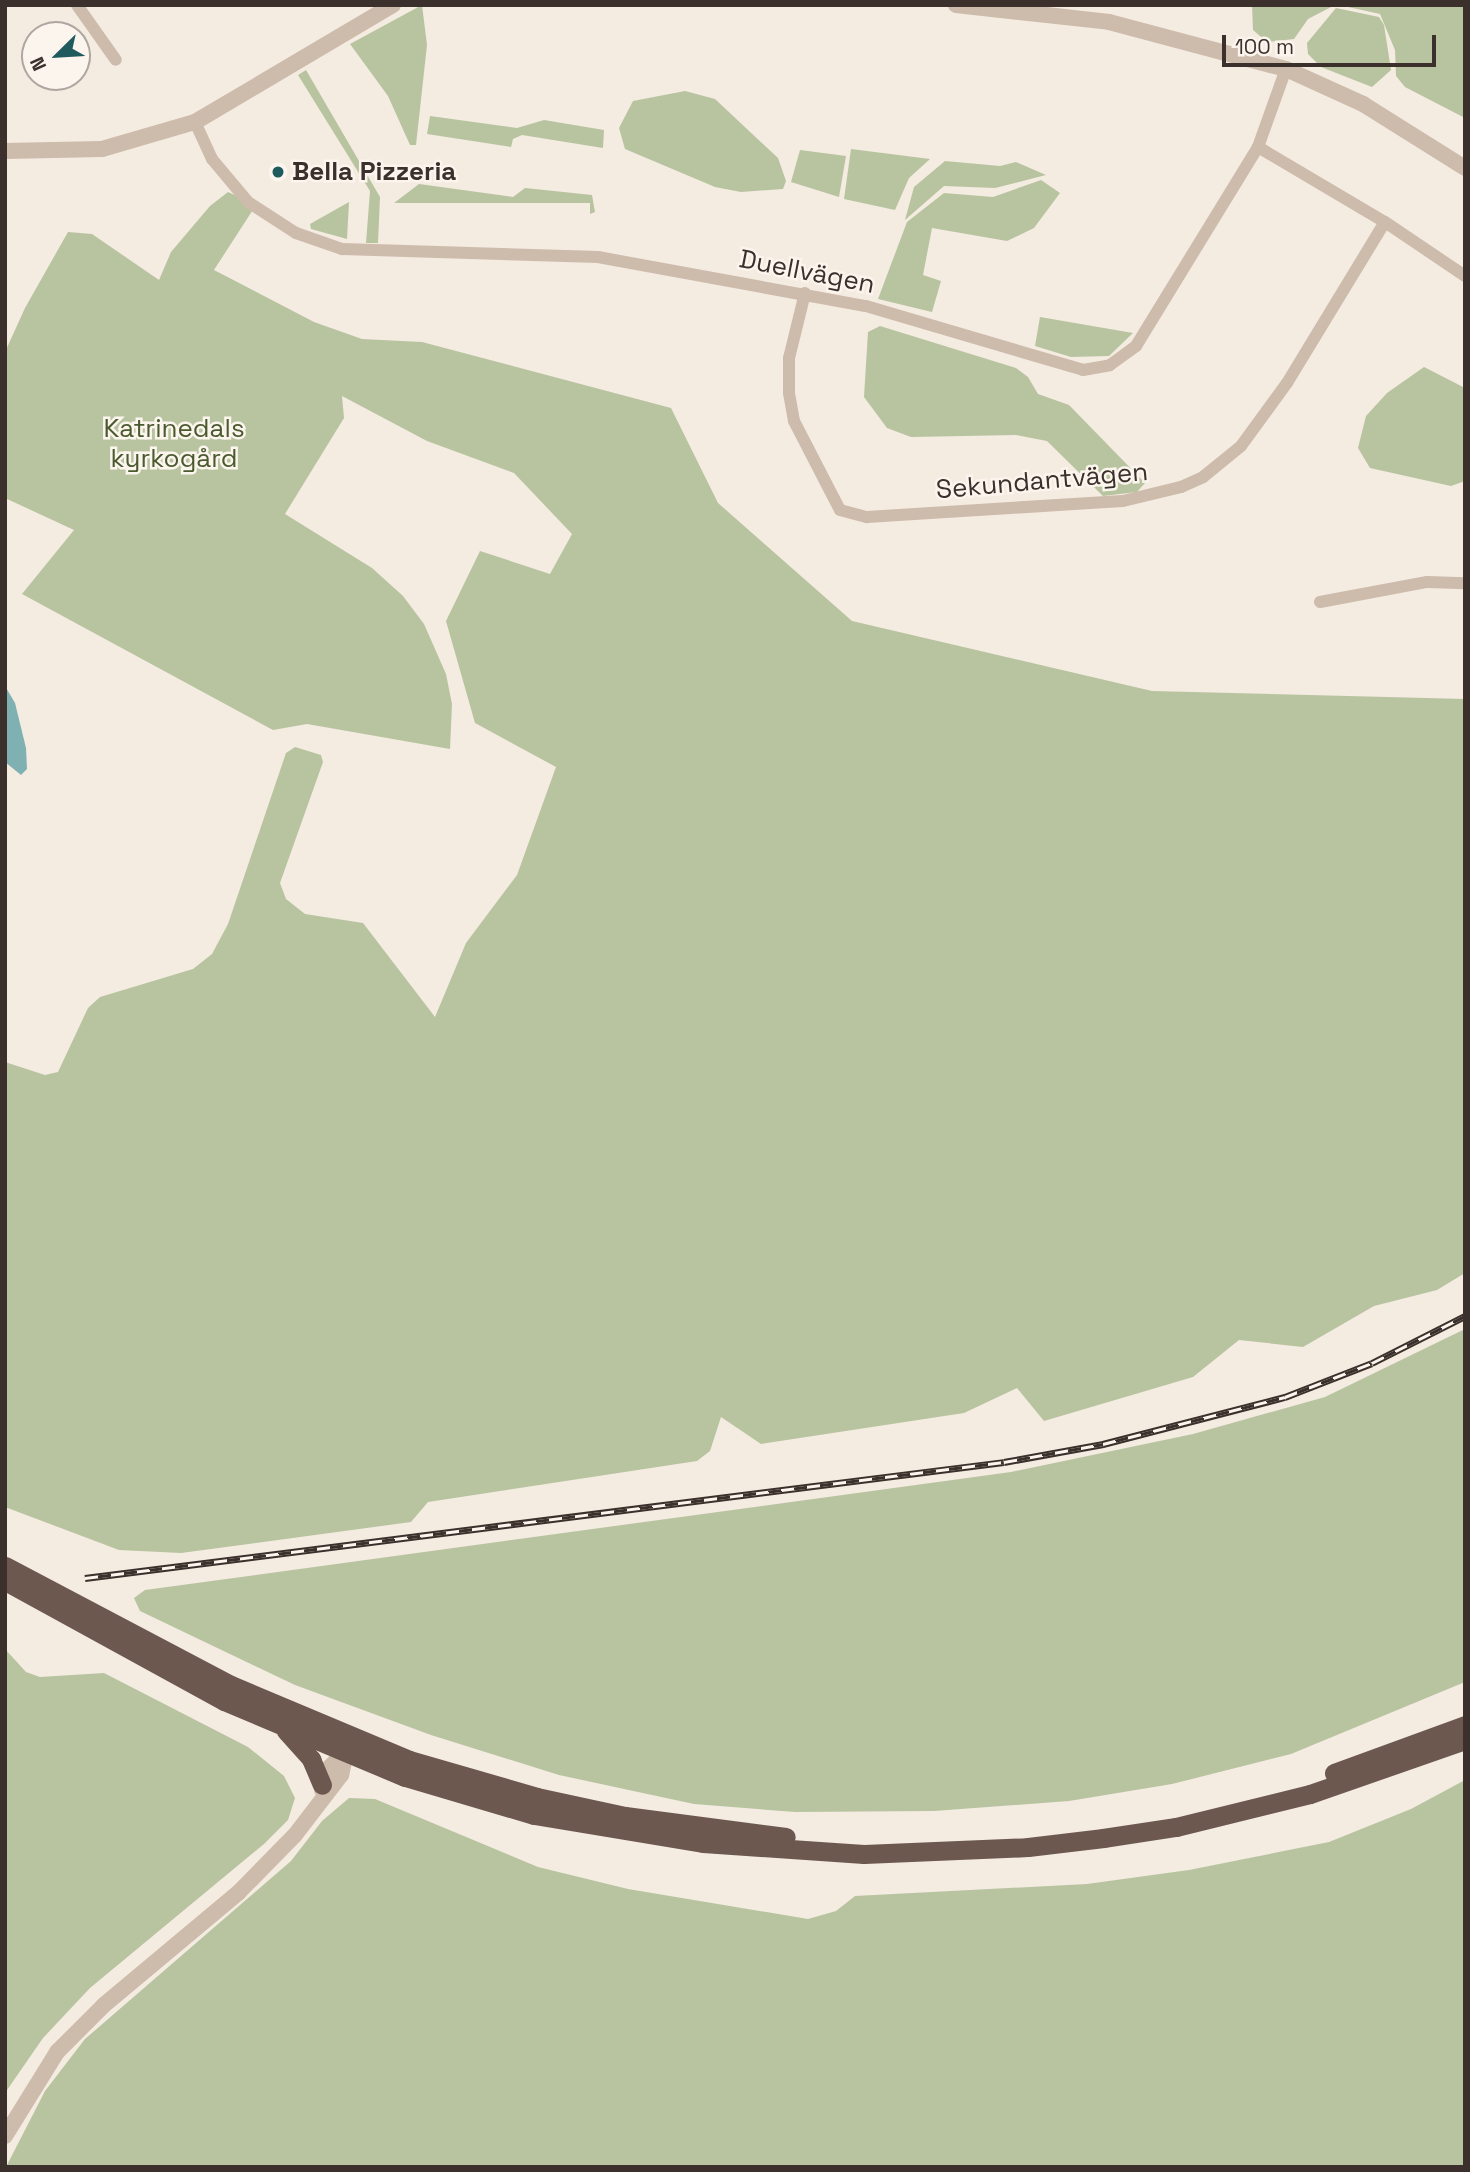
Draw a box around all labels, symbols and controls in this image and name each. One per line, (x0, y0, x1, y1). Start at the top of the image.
north arrow (21, 21, 91, 91)
scale bar (1225, 21, 1438, 65)
text: 100 m (1235, 33, 1294, 60)
text: N (24, 53, 52, 75)
place label: Bella Pizzeria (292, 156, 456, 188)
marker: Bella Pizzeria (270, 164, 286, 180)
street label: Duellvägen (737, 244, 877, 300)
park label: Katrinedals kyrkogård (103, 413, 245, 474)
street label: Sekundantvägen (935, 456, 1149, 506)

